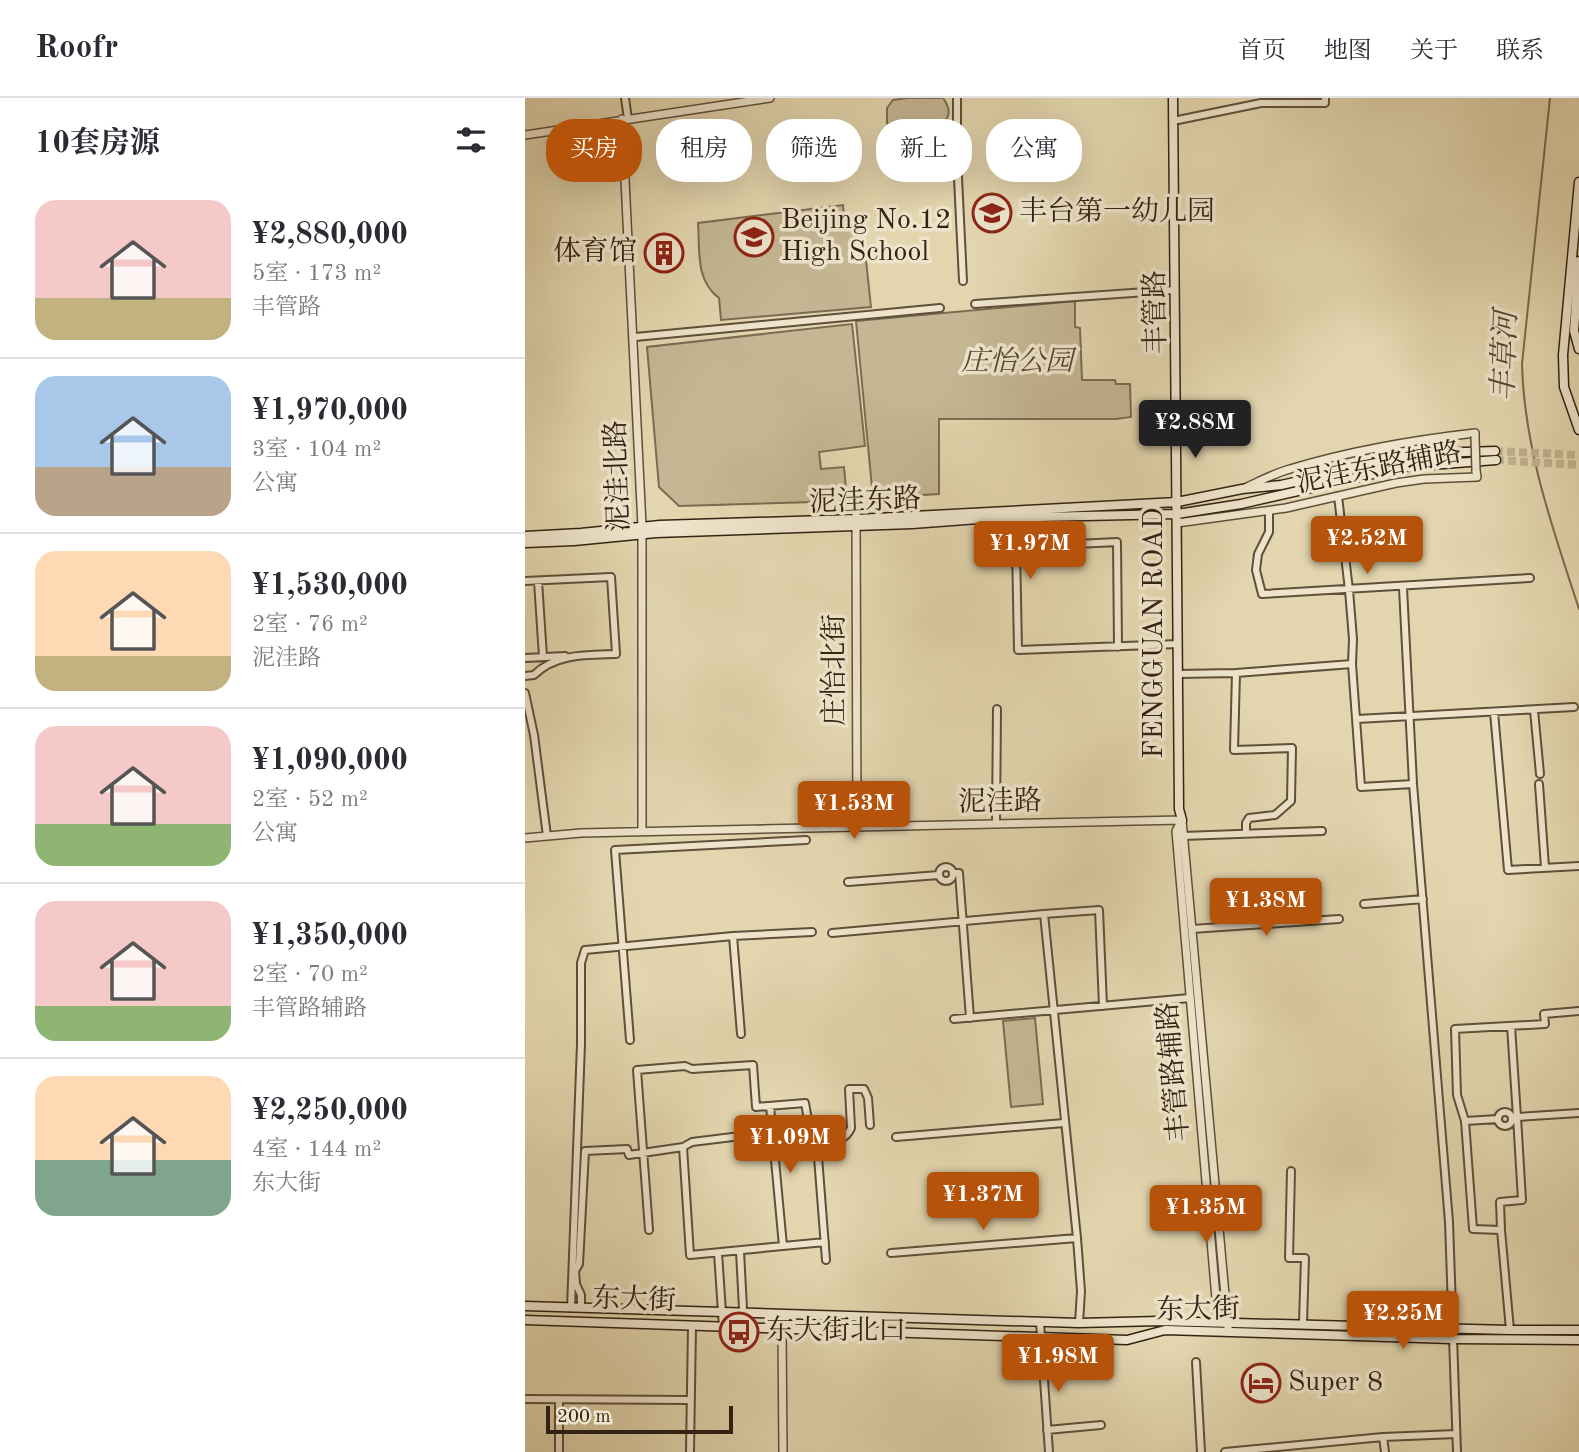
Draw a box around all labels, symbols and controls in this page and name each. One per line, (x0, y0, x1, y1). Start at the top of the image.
text: Roofr (35, 32, 118, 65)
text: 首页 (1238, 40, 1286, 64)
text: 地图 (1324, 40, 1372, 64)
text: 关于 (1410, 40, 1458, 64)
text: 联系 (1496, 40, 1544, 64)
chip: 买房 (546, 119, 642, 182)
chip: 租房 (656, 119, 752, 182)
chip: 筛选 (766, 119, 862, 182)
chip: 新上 (876, 119, 972, 182)
chip: 公寓 (986, 119, 1082, 182)
icon: filters (452, 121, 490, 159)
text: 10套房源 (35, 129, 160, 159)
school or university icon: 丰台第一幼儿园 (971, 192, 1013, 234)
place label: 丰台第一幼儿园 (1019, 196, 1215, 227)
place label: Beijing No.12 High School (781, 207, 951, 267)
school or university icon: Beijing No.12 High School (733, 216, 775, 258)
text: ¥2,880,000 (252, 220, 408, 250)
icon: home (91, 228, 175, 312)
building icon: 体育馆 (643, 232, 685, 274)
place label: 体育馆 (553, 236, 637, 267)
text: 5室 · 173 m² (252, 262, 381, 285)
street label: 丰管路 (1139, 270, 1172, 354)
text: 丰管路 (252, 296, 321, 319)
water label: 丰草河 (1486, 305, 1523, 401)
park label: 庄怡公园 (961, 346, 1077, 377)
text: ¥1,970,000 (252, 396, 408, 426)
pin: ¥2.88M (1138, 400, 1252, 460)
icon: home (91, 404, 175, 488)
text: ¥2.88M (1155, 411, 1235, 434)
street label: 泥洼北路 (600, 420, 635, 533)
street label: 泥洼东路辅路 (1293, 436, 1464, 499)
text: 3室 · 104 m² (252, 438, 381, 461)
text: 公寓 (252, 472, 298, 495)
street label: 泥洼东路 (808, 483, 921, 518)
street label: FENGGUAN ROAD (1141, 507, 1169, 759)
pin: ¥2.52M (1310, 517, 1424, 576)
pin: ¥1.97M (973, 522, 1087, 581)
text: ¥2.52M (1327, 527, 1407, 550)
text: ¥1.97M (990, 532, 1070, 555)
text: ¥1,530,000 (252, 571, 408, 601)
icon: home (91, 579, 175, 663)
text: 2室 · 76 m² (252, 613, 368, 636)
street label: 庄怡北街 (819, 614, 850, 726)
text: 泥洼路 (252, 647, 321, 670)
text: ¥1,090,000 (252, 746, 408, 776)
icon: home (91, 754, 175, 838)
pin: ¥1.53M (797, 782, 911, 841)
street label: 泥洼路 (958, 785, 1042, 818)
text: 2室 · 52 m² (252, 788, 368, 811)
text: ¥1.53M (814, 792, 894, 815)
text: 公寓 (252, 822, 298, 845)
pin: ¥1.38M (1209, 878, 1323, 938)
text: ¥1.38M (1226, 889, 1306, 912)
text: ¥1,350,000 (252, 921, 408, 951)
icon: home (91, 929, 175, 1013)
text: 2室 · 70 m² (252, 963, 368, 986)
text: 丰管路辅路 (252, 997, 367, 1020)
street label: 丰管路辅路 (1152, 1001, 1195, 1143)
text: ¥2,250,000 (252, 1096, 408, 1126)
icon: home (91, 1104, 175, 1188)
pin: ¥1.09M (733, 1116, 847, 1175)
text: ¥1.09M (750, 1126, 830, 1149)
text: 4室 · 144 m² (252, 1138, 381, 1161)
text: 东大街 (252, 1172, 321, 1195)
pin: ¥1.37M (926, 1172, 1040, 1232)
text: ¥1.37M (943, 1183, 1023, 1206)
pin: ¥1.35M (1149, 1186, 1263, 1245)
text: ¥1.35M (1166, 1196, 1246, 1219)
street label: 东大街 (592, 1283, 677, 1316)
pin: ¥2.25M (1346, 1292, 1460, 1351)
street label: 东大街 (1156, 1293, 1240, 1326)
text: ¥2.25M (1363, 1302, 1443, 1325)
bus stop icon: 东大街北口 (718, 1311, 760, 1353)
place label: 东大街北口 (766, 1315, 906, 1346)
pin: ¥1.98M (1001, 1334, 1115, 1394)
text: ¥1.98M (1018, 1345, 1098, 1368)
hotel icon: Super 8 (1240, 1362, 1282, 1404)
place label: Super 8 (1288, 1369, 1383, 1397)
scale bar (546, 1403, 733, 1435)
text: 200 m (557, 1408, 610, 1427)

